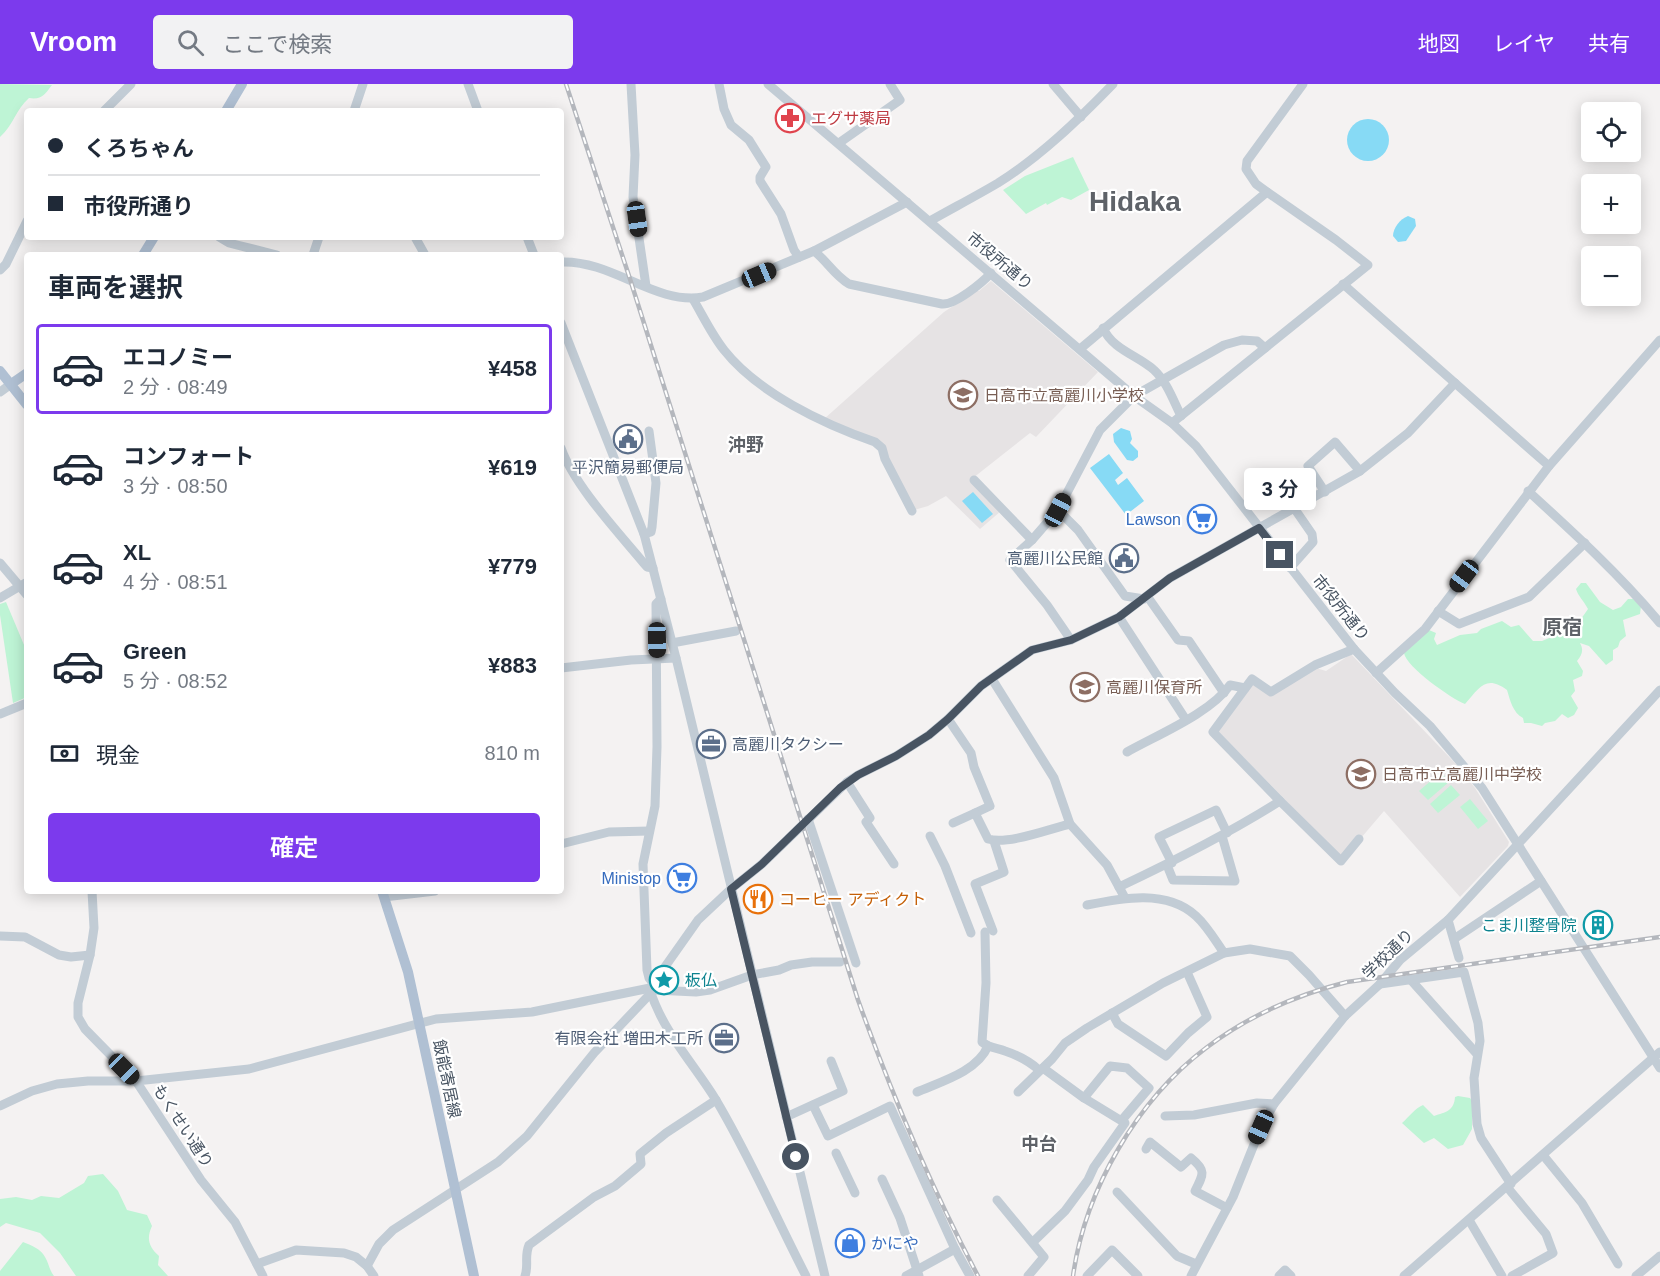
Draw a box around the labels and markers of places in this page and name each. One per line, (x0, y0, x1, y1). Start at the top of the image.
pharmacy icon: エグサ薬局 (774, 102, 806, 134)
place label: エグサ薬局 (811, 110, 891, 127)
school or university icon: 日高市立高麗川小学校 (947, 379, 979, 411)
place label: 日高市立高麗川小学校 (984, 387, 1144, 404)
public building icon: 平沢簡易郵便局 (612, 423, 644, 455)
place label: 平沢簡易郵便局 (572, 459, 684, 476)
supermarket icon: Lawson (1186, 503, 1218, 535)
place label: Lawson (1126, 511, 1181, 528)
public building icon: 高麗川公民館 (1108, 542, 1140, 574)
place label: 高麗川公民館 (1007, 550, 1103, 567)
school or university icon: 高麗川保育所 (1069, 671, 1101, 703)
place label: 高麗川保育所 (1106, 679, 1202, 696)
office icon: 高麗川タクシー (695, 728, 727, 760)
place label: 高麗川タクシー (732, 736, 844, 753)
school or university icon: 日高市立高麗川中学校 (1345, 758, 1377, 790)
place label: 日高市立高麗川中学校 (1382, 766, 1542, 783)
supermarket icon: Ministop (666, 862, 698, 894)
place label: Ministop (601, 870, 661, 887)
restaurant icon: コーヒー アディクト (742, 883, 774, 915)
place label: コーヒー アディクト (779, 891, 926, 908)
building icon: こま川整骨院 (1582, 909, 1614, 941)
place label: こま川整骨院 (1481, 917, 1577, 934)
place icon: 板仏 (648, 964, 680, 996)
place label: 板仏 (685, 972, 717, 989)
office icon: 有限会社 増田木工所 (708, 1022, 740, 1054)
place label: 有限会社 増田木工所 (555, 1030, 703, 1047)
shop icon: かにや (834, 1227, 866, 1259)
place label: かにや (871, 1235, 919, 1252)

